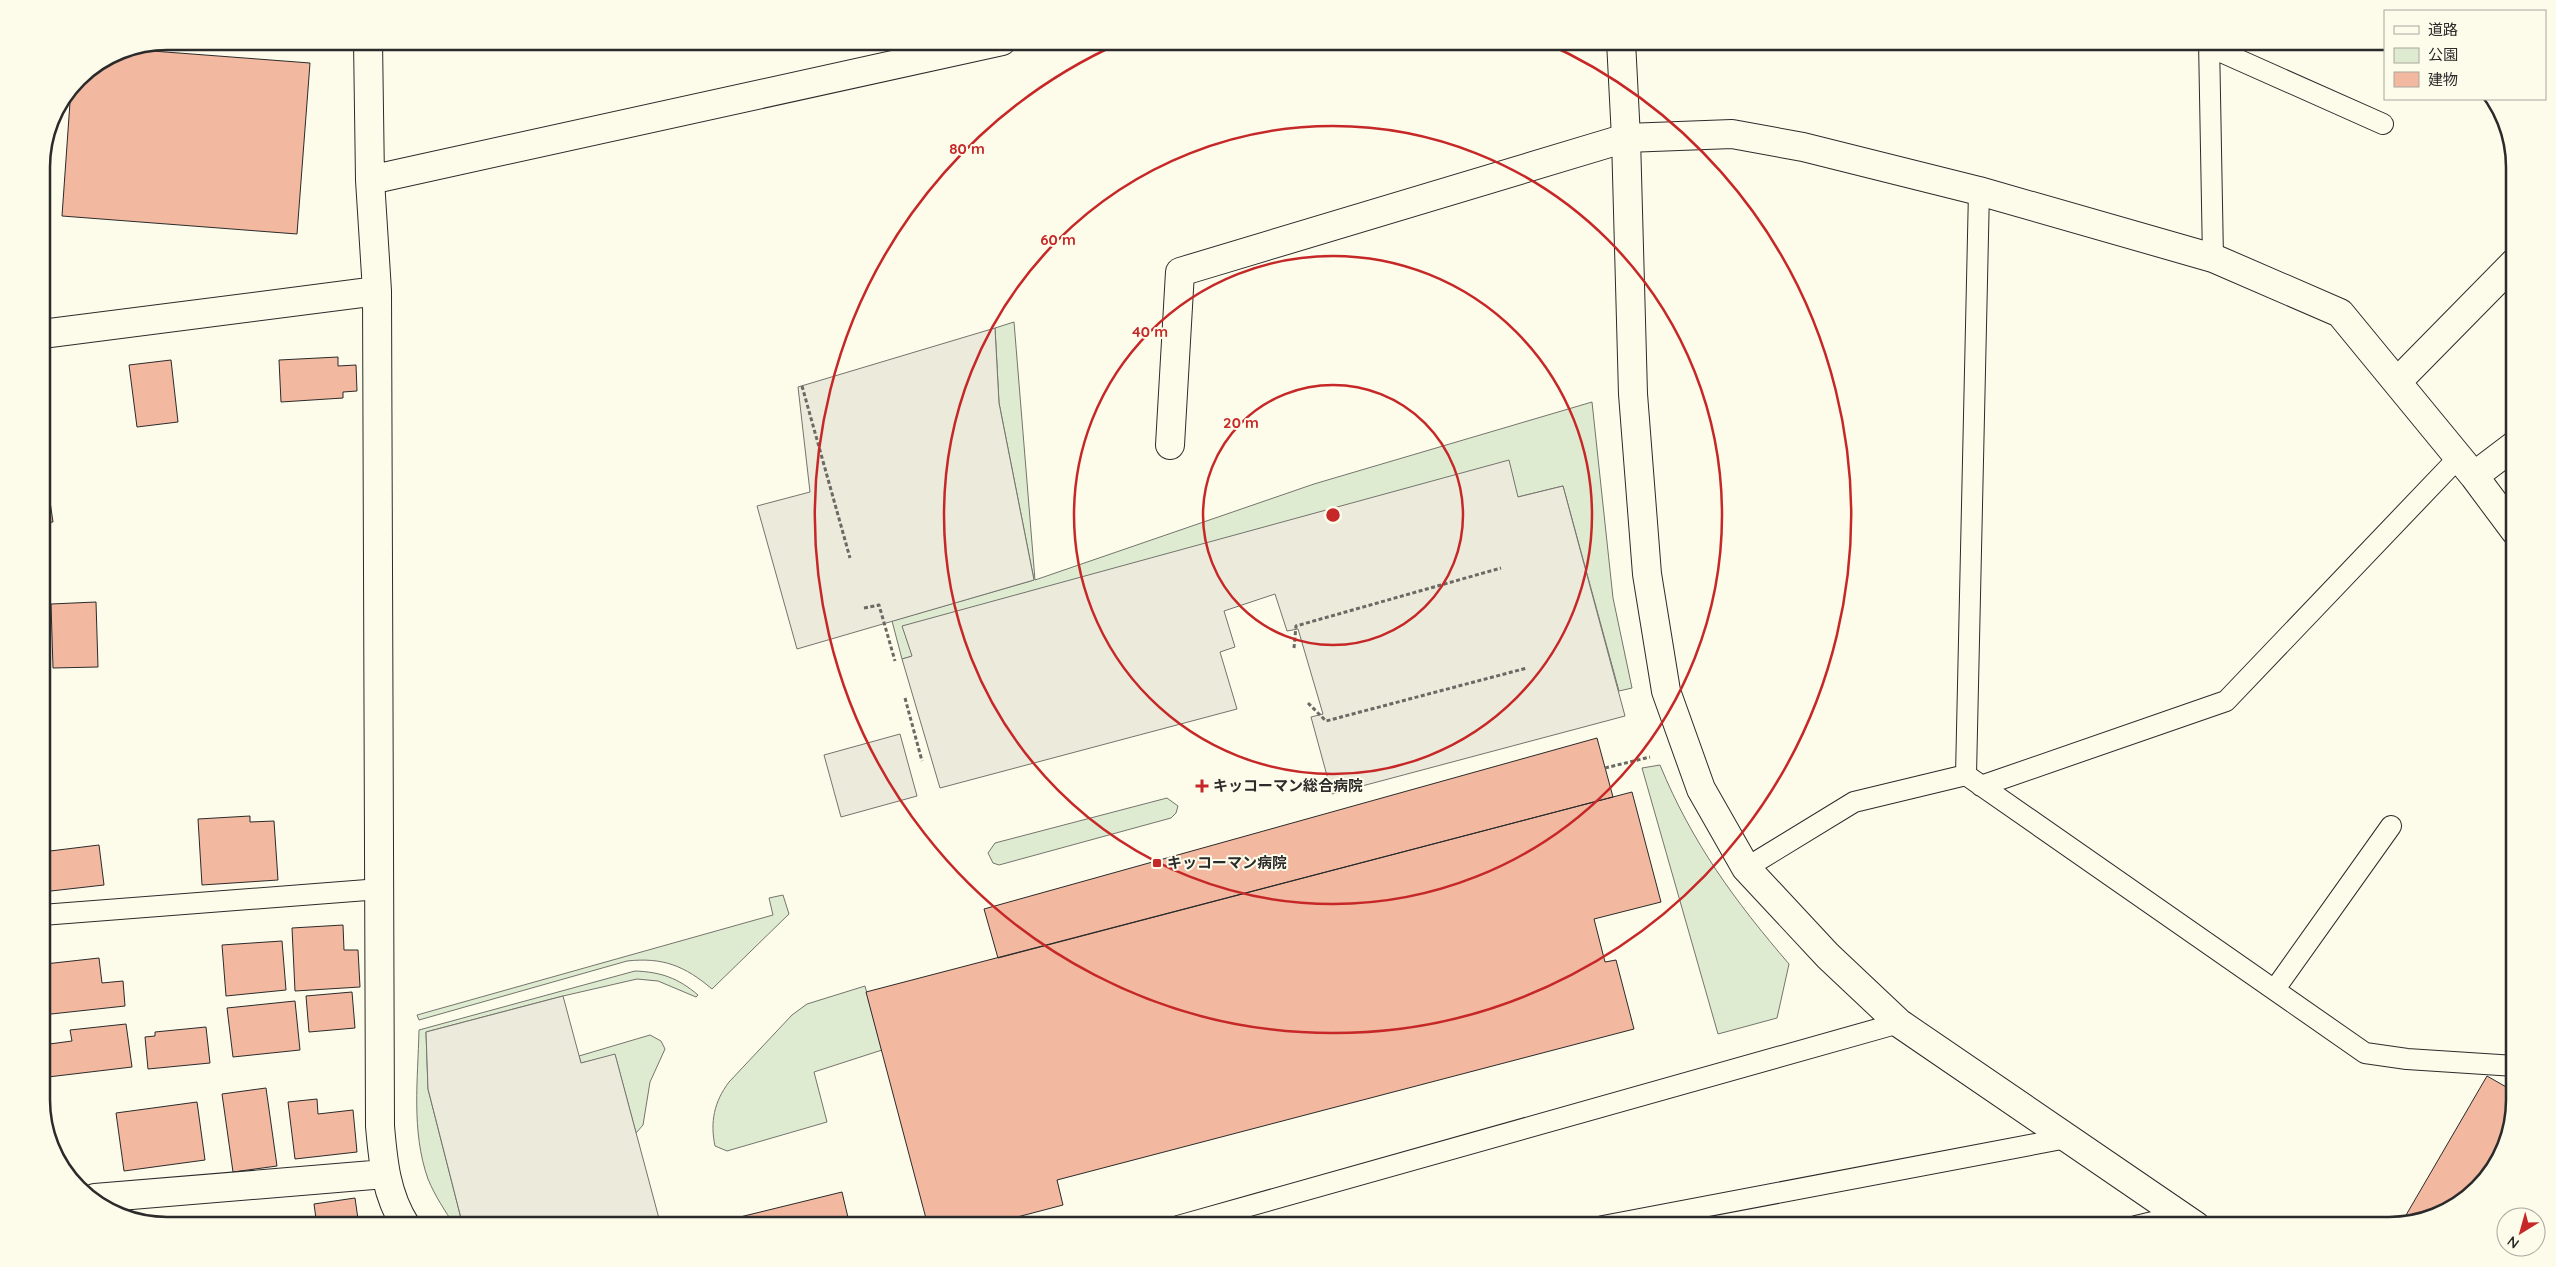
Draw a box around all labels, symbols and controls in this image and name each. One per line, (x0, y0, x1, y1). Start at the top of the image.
legend (2384, 10, 2546, 100)
text: 道路 (2428, 20, 2458, 39)
text: 公園 (2428, 45, 2458, 64)
text: 建物 (2428, 70, 2458, 89)
text: 80 m (949, 139, 985, 158)
text: 60 m (1040, 230, 1076, 249)
text: 40 m (1132, 322, 1168, 341)
text: 20 m (1223, 413, 1259, 432)
centre of rings (1324, 506, 1342, 524)
place label: キッコーマン総合病院 (1213, 776, 1363, 795)
marker: キッコーマン総合病院 (1195, 779, 1209, 793)
place label: キッコーマン病院 (1167, 853, 1287, 872)
marker: キッコーマン病院 (1151, 857, 1163, 869)
north arrow (2496, 1207, 2546, 1257)
text: N (2504, 1232, 2523, 1253)

